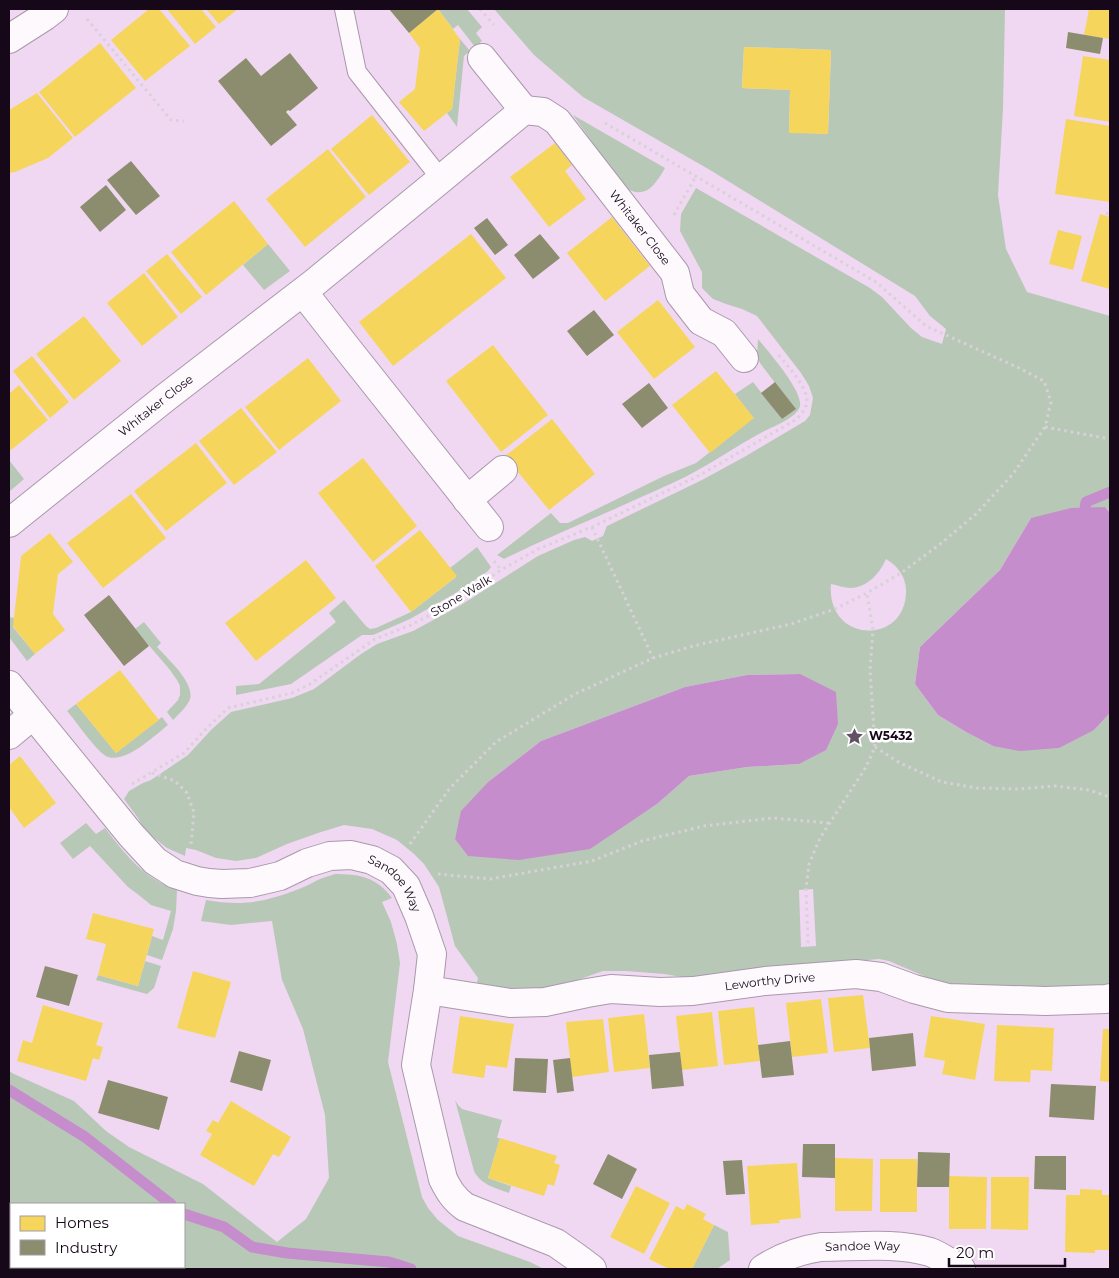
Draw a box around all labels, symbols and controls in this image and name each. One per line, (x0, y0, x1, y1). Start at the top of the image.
street label: Whitaker Close (606, 187, 674, 268)
street label: Whitaker Close (115, 371, 196, 439)
street label: Stone Walk (428, 571, 495, 620)
place icon: W5432 (845, 726, 865, 746)
place label: W5432 (869, 728, 912, 743)
street label: Sandoe Way (365, 851, 425, 915)
street label: Leworthy Drive (724, 969, 816, 994)
legend (10, 1203, 185, 1268)
text: Homes (55, 1213, 109, 1232)
scale bar (949, 1236, 1065, 1268)
text: Industry (55, 1238, 118, 1257)
street label: Sandoe Way (825, 1238, 901, 1254)
text: 20 m (956, 1243, 994, 1262)

